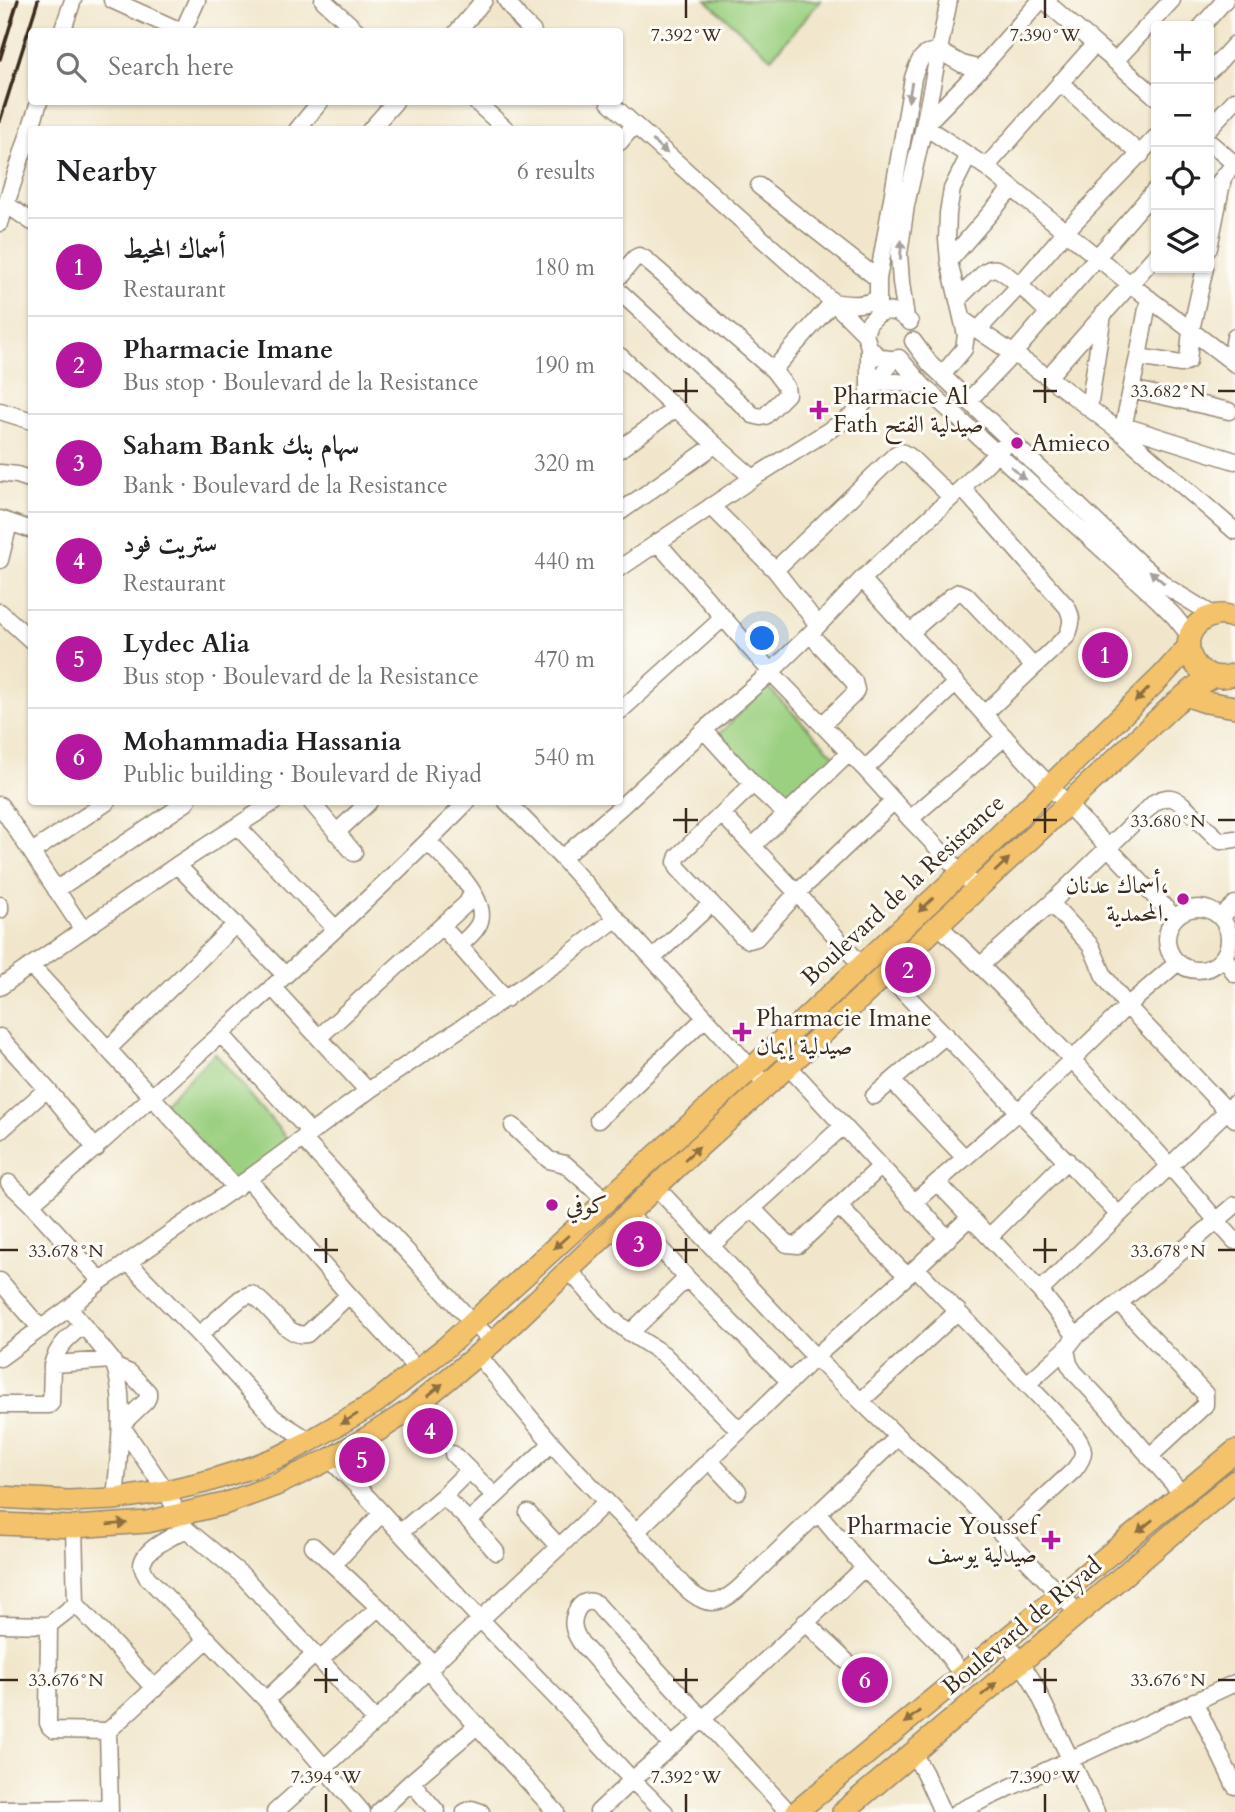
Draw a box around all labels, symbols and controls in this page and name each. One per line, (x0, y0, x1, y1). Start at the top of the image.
map controls (1151, 21, 1214, 273)
button: + (1151, 21, 1214, 84)
text: 7.392°W (651, 23, 721, 48)
text: 7.390°W (1010, 23, 1080, 48)
search box (28, 28, 623, 105)
icon: search (52, 48, 90, 86)
text: Search here (108, 49, 234, 84)
one-way arrow (904, 81, 915, 103)
button: − (1151, 84, 1214, 147)
one-way arrow (651, 139, 669, 155)
button: locate (1151, 147, 1214, 210)
text: Nearby (56, 151, 157, 192)
text: 6 results (517, 156, 595, 187)
button: layers (1151, 210, 1214, 273)
text: أسماك المحيط (123, 232, 225, 267)
one-way arrow (896, 239, 907, 261)
text: 1 (73, 252, 85, 283)
text: 180 m (534, 252, 595, 283)
text: Restaurant (123, 274, 226, 305)
text: Pharmacie Imane (123, 332, 333, 367)
text: 2 (73, 350, 85, 381)
text: 190 m (534, 350, 595, 381)
text: Bus stop · Boulevard de la Resistance (123, 367, 479, 398)
text: 33.682°N (1130, 379, 1206, 404)
place label: Pharmacie Al Fath صيدلية الفتح (833, 380, 983, 445)
marker: Pharmacie Al Fath صيدلية الفتح (811, 402, 827, 418)
place label: Amieco (1031, 427, 1110, 460)
text: Saham Bank سهام بنك (123, 428, 359, 463)
marker: Amieco (1009, 435, 1025, 451)
text: 3 (73, 448, 85, 479)
text: 320 m (534, 448, 595, 479)
one-way arrow (1009, 465, 1026, 481)
text: Bank · Boulevard de la Resistance (123, 470, 448, 501)
text: ستريت فود (123, 526, 217, 561)
text: 4 (73, 546, 85, 577)
text: 440 m (534, 546, 595, 577)
text: Restaurant (123, 568, 226, 599)
one-way arrow (1148, 570, 1165, 585)
your location (745, 621, 779, 655)
text: Lydec Alia (123, 626, 250, 661)
pin: 1 (1082, 629, 1128, 681)
text: 5 (73, 644, 85, 675)
text: 470 m (534, 644, 595, 675)
text: Bus stop · Boulevard de la Resistance (123, 661, 479, 692)
one-way arrow (1134, 687, 1151, 703)
text: Mohammadia Hassania (123, 724, 401, 759)
text: 6 (73, 742, 85, 773)
text: 540 m (534, 742, 595, 773)
text: Public building · Boulevard de Riyad (123, 759, 482, 790)
street label: Boulevard de la Resistance (794, 787, 1012, 993)
text: 33.680°N (1130, 809, 1206, 834)
one-way arrow (993, 857, 1010, 873)
place label: أسماك عدنان، المحمدية. (1066, 868, 1169, 930)
marker: أسماك عدنان، المحمدية. (1175, 891, 1191, 907)
one-way arrow (917, 897, 935, 913)
pin: 2 (885, 944, 931, 996)
place label: Pharmacie Imane صيدلية إيمان (756, 1002, 932, 1063)
marker: Pharmacie Imane صيدلية إيمان (734, 1024, 750, 1040)
one-way arrow (683, 1145, 701, 1161)
place label: كوفي (566, 1189, 607, 1224)
marker: كوفي (544, 1197, 560, 1213)
pin: 3 (616, 1218, 662, 1270)
one-way arrow (552, 1234, 570, 1250)
text: 33.678°N (28, 1239, 104, 1264)
text: 33.678°N (1130, 1239, 1206, 1264)
one-way arrow (426, 1384, 444, 1398)
pin: 4 (407, 1405, 453, 1457)
one-way arrow (339, 1412, 358, 1425)
pin: 5 (339, 1434, 385, 1486)
place label: Pharmacie Youssef صيدلية يوسف (847, 1510, 1041, 1571)
one-way arrow (106, 1518, 128, 1529)
one-way arrow (1136, 1518, 1153, 1533)
marker: Pharmacie Youssef صيدلية يوسف (1043, 1532, 1059, 1548)
street label: Boulevard de Riyad (935, 1549, 1109, 1703)
pin: 6 (842, 1654, 888, 1706)
text: 33.676°N (28, 1668, 104, 1693)
text: 33.676°N (1130, 1668, 1206, 1693)
one-way arrow (980, 1682, 997, 1697)
one-way arrow (904, 1709, 921, 1724)
text: 7.394°W (291, 1765, 361, 1790)
text: 7.392°W (651, 1765, 721, 1790)
text: 7.390°W (1010, 1765, 1080, 1790)

